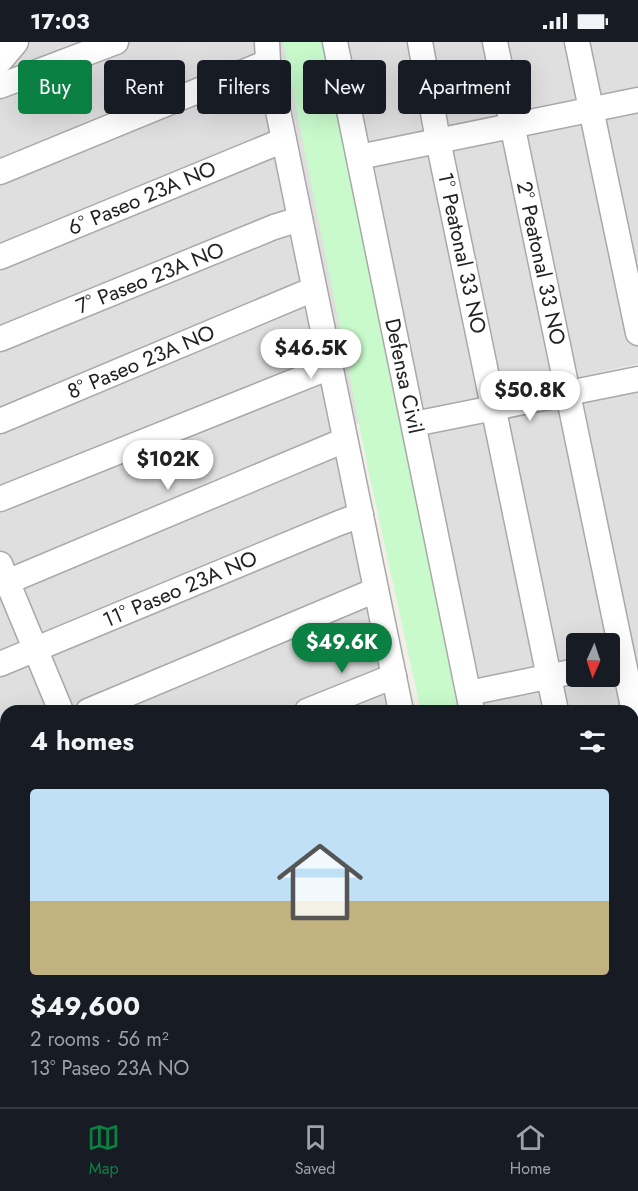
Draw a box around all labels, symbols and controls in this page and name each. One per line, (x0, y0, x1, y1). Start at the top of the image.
text: 17:03 (30, 5, 90, 37)
chip: Buy (18, 60, 92, 114)
chip: Rent (104, 60, 185, 114)
chip: Filters (197, 60, 291, 114)
chip: New (303, 60, 386, 114)
chip: Apartment (398, 60, 531, 114)
street label: 6° Paseo 23A NO (63, 153, 221, 243)
street label: 1° Peatonal 33 NO (430, 170, 494, 336)
street label: 2° Peatonal 33 NO (509, 178, 573, 348)
street label: 7° Paseo 23A NO (71, 235, 229, 321)
street label: Defensa Civil (377, 316, 431, 436)
street label: 8° Paseo 23A NO (63, 317, 219, 407)
pin: $46.5K (262, 329, 360, 380)
text: $46.5K (274, 334, 348, 363)
pin: $50.8K (481, 371, 579, 422)
text: $50.8K (494, 376, 566, 405)
pin: $102K (126, 440, 210, 491)
text: $102K (137, 445, 199, 474)
street label: 11° Paseo 23A NO (98, 543, 262, 635)
pin: $49.6K (293, 623, 391, 674)
text: $49.6K (306, 628, 378, 657)
north arrow (566, 633, 620, 687)
map controls (566, 633, 620, 687)
text: 4 homes (30, 722, 134, 760)
icon: filters (576, 725, 609, 758)
icon: home (266, 828, 374, 936)
text: $49,600 (30, 987, 140, 1025)
text: 2 rooms · 56 m² (30, 1025, 169, 1054)
text: 13° Paseo 23A NO (30, 1054, 189, 1083)
tab: Map (87, 1121, 120, 1180)
tab: Saved (295, 1121, 335, 1180)
tab: Home (510, 1121, 551, 1180)

